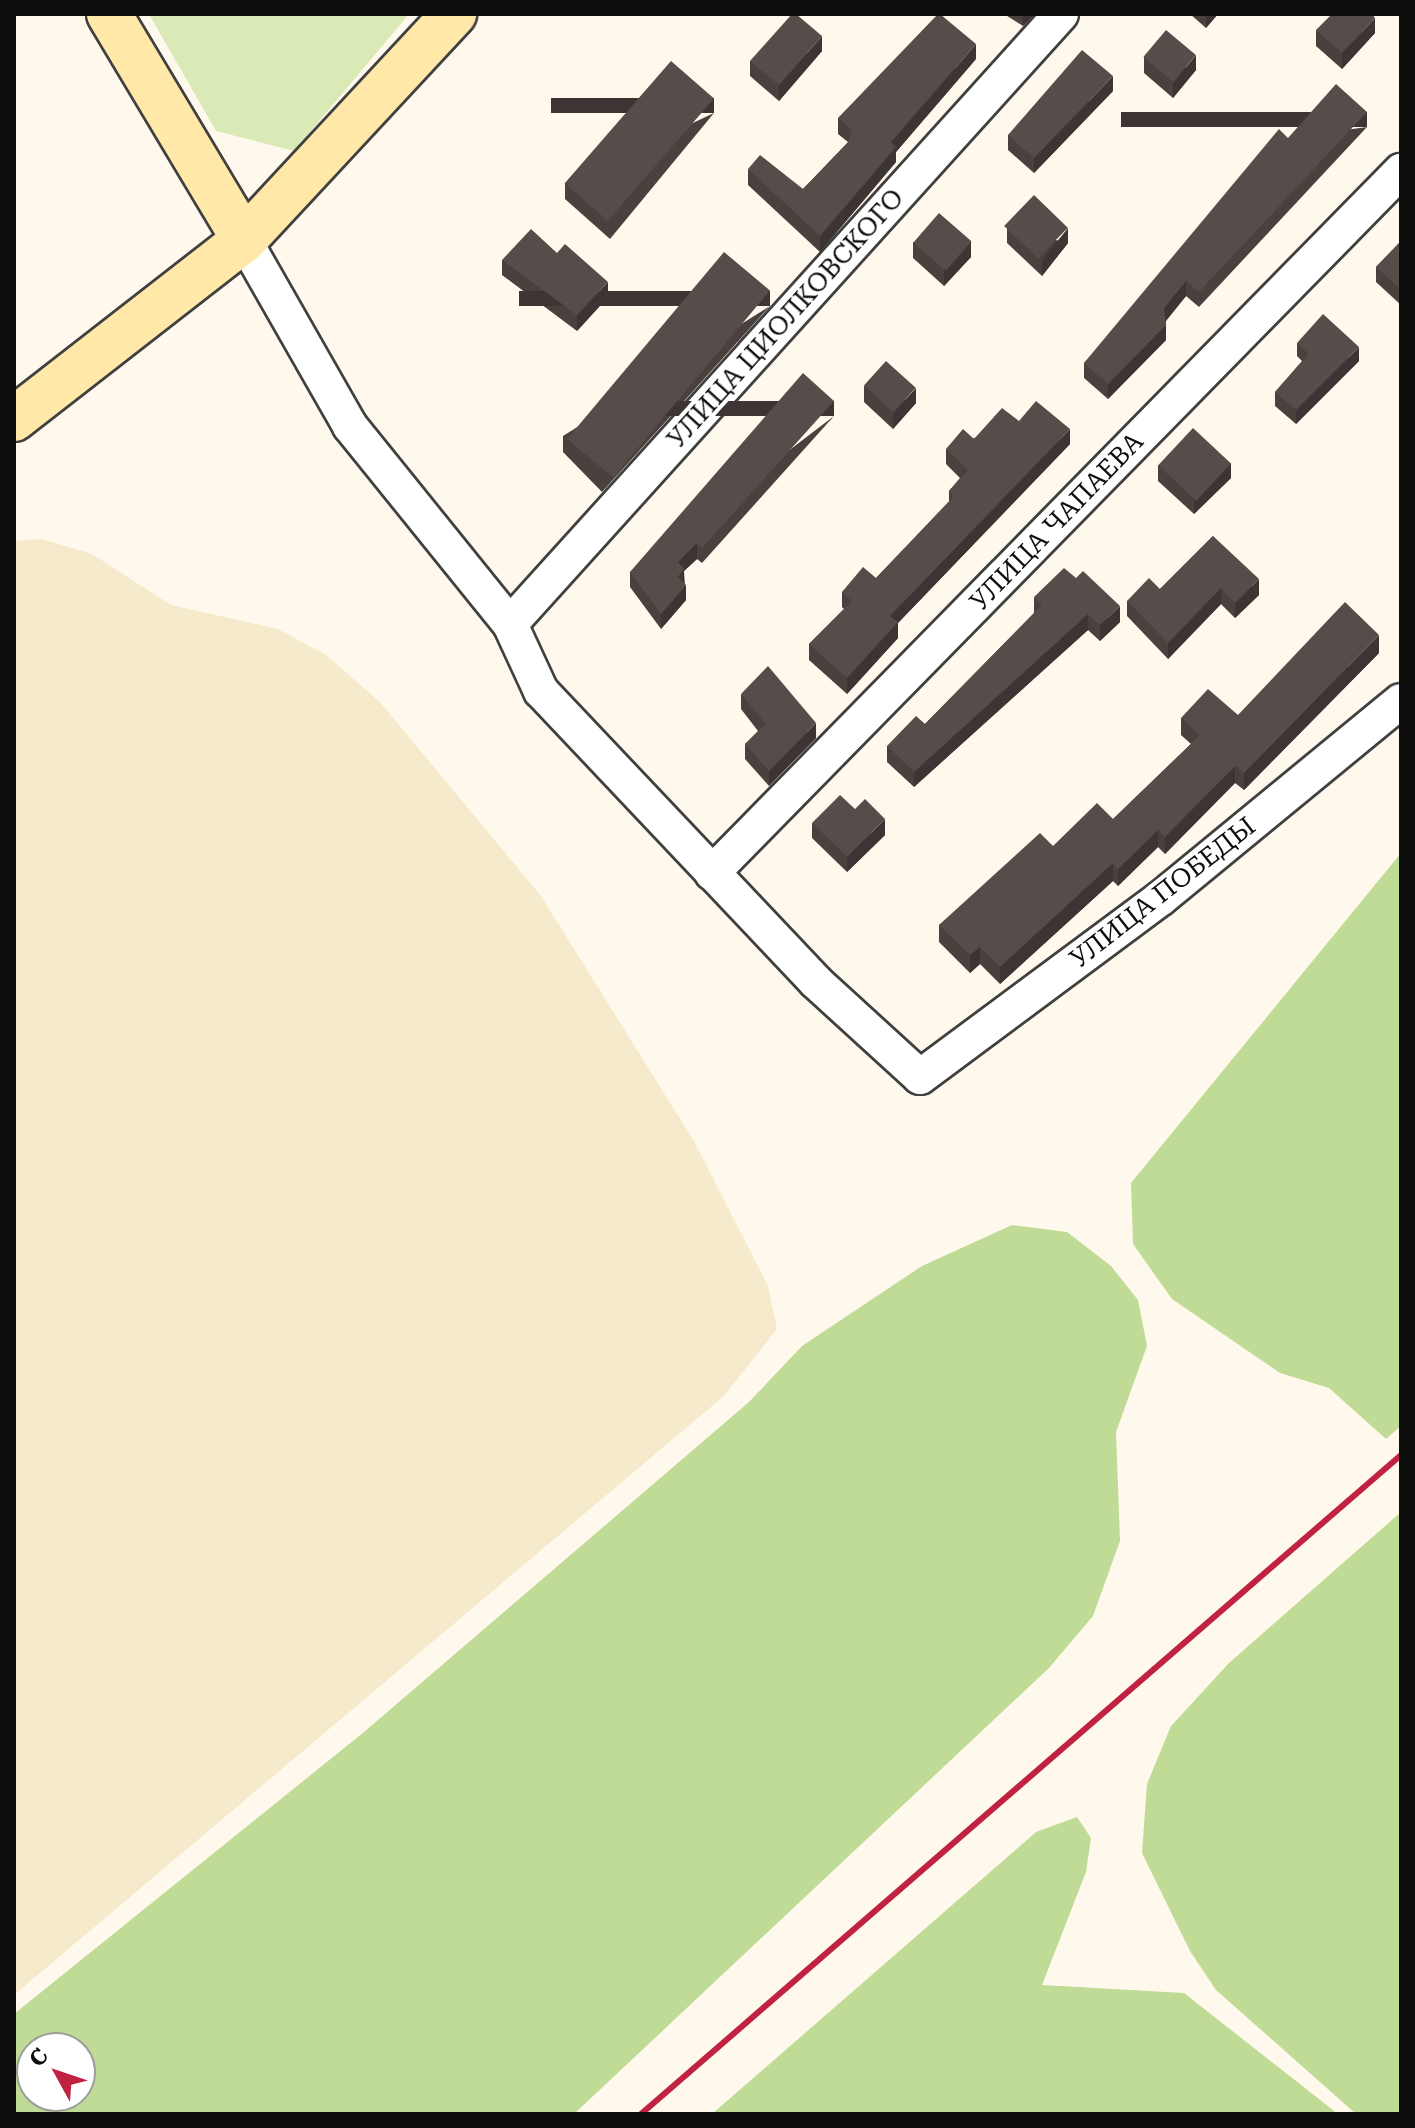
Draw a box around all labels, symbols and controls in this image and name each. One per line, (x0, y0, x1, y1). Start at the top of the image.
street label: УЛИЦА ЦИОЛКОВСКОГО (661, 183, 911, 455)
street label: УЛИЦА ЧАПАЕВА (964, 427, 1150, 617)
street label: УЛИЦА ПОБЕДЫ (1064, 811, 1262, 975)
north arrow (16, 2032, 96, 2112)
text: С (24, 2044, 53, 2071)

